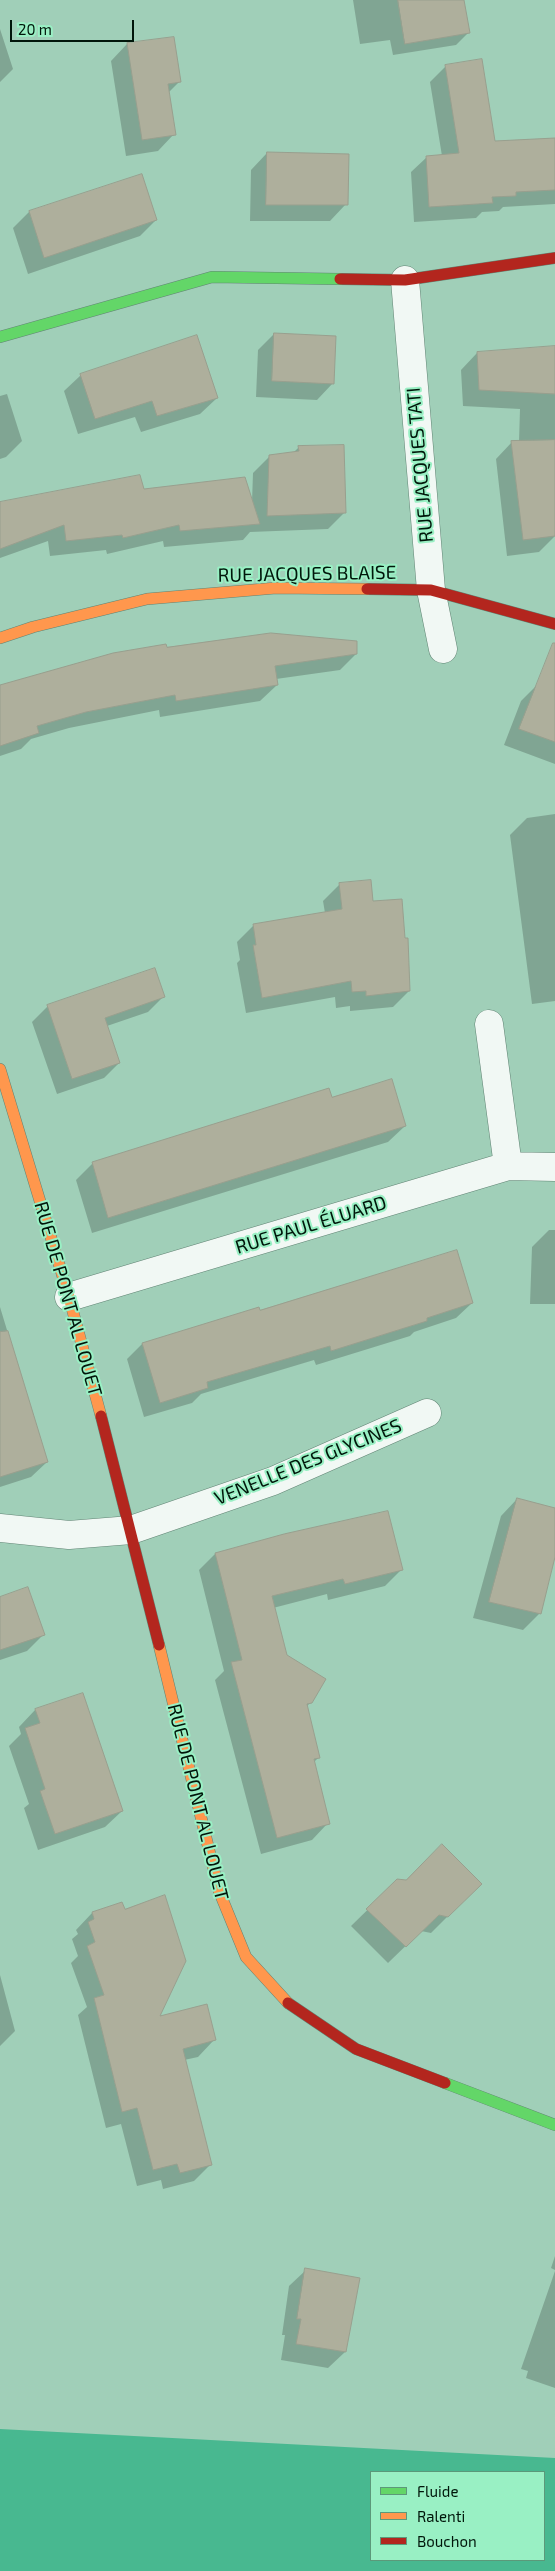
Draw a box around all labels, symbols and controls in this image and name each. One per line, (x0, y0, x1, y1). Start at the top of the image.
scale bar (12, 10, 136, 42)
text: 20 m (18, 20, 52, 38)
street label: RUE JACQUES TATI (402, 386, 438, 544)
street label: RUE JACQUES BLAISE (217, 561, 397, 587)
street label: RUE PAUL ÉLUARD (233, 1191, 389, 1259)
street label: RUE DE PONT AL LOUET (29, 1199, 107, 1399)
street label: VENELLE DES GLYCINES (211, 1414, 405, 1510)
street label: RUE DE PONT AL LOUET (163, 1701, 233, 1903)
legend (370, 2471, 545, 2561)
text: Fluide (417, 2482, 458, 2500)
text: Ralenti (417, 2507, 465, 2525)
text: Bouchon (417, 2532, 477, 2550)

